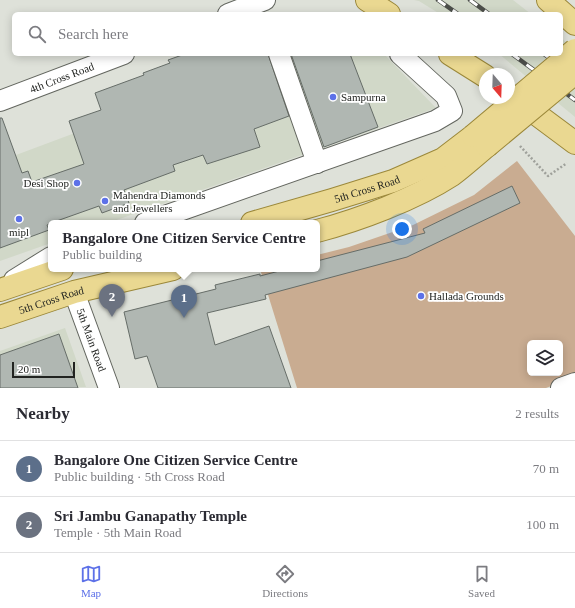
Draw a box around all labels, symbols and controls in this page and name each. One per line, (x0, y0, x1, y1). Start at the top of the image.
search box (12, 12, 563, 56)
icon: search (26, 23, 48, 45)
text: Search here (58, 26, 128, 42)
street label: 4th Cross Road (28, 60, 96, 95)
north arrow (479, 68, 515, 104)
place label: Sampurna (341, 91, 386, 103)
marker: Sampurna (328, 92, 338, 102)
street label: 5th Cross Road (333, 173, 402, 205)
place label: Desi Shop (23, 177, 69, 189)
marker: Desi Shop (72, 178, 82, 188)
place label: Mahendra Diamonds and Jewellers (113, 189, 206, 214)
marker: Mahendra Diamonds and Jewellers (100, 196, 110, 206)
marker: mipl (14, 214, 24, 224)
your location (392, 219, 412, 239)
popup (48, 220, 320, 272)
place label: mipl (9, 226, 29, 238)
text: Bangalore One Citizen Service Centre (62, 230, 306, 246)
text: Public building (62, 247, 142, 262)
street label: 5th Cross Road (17, 284, 85, 316)
pin: 2 (99, 284, 125, 317)
pin: 1 (171, 285, 197, 318)
place label: Hallada Grounds (429, 290, 504, 302)
marker: Hallada Grounds (416, 291, 426, 301)
street label: 5th Main Road (75, 307, 109, 373)
map controls (527, 340, 563, 376)
button: layers (527, 340, 563, 376)
scale bar (12, 360, 75, 379)
text: 20 m (18, 363, 40, 375)
text: Nearby (16, 404, 70, 423)
text: 2 results (515, 406, 559, 421)
text: Bangalore One Citizen Service Centre (54, 452, 298, 468)
text: 1 (26, 461, 32, 476)
text: 70 m (533, 461, 559, 476)
text: Public building · 5th Cross Road (54, 469, 225, 484)
text: Sri Jambu Ganapathy Temple (54, 508, 247, 524)
text: 2 (26, 517, 32, 532)
text: 100 m (526, 517, 559, 532)
text: Temple · 5th Main Road (54, 525, 182, 540)
tab: Map (80, 563, 102, 599)
tab: Directions (262, 563, 308, 599)
tab: Saved (468, 563, 495, 599)

